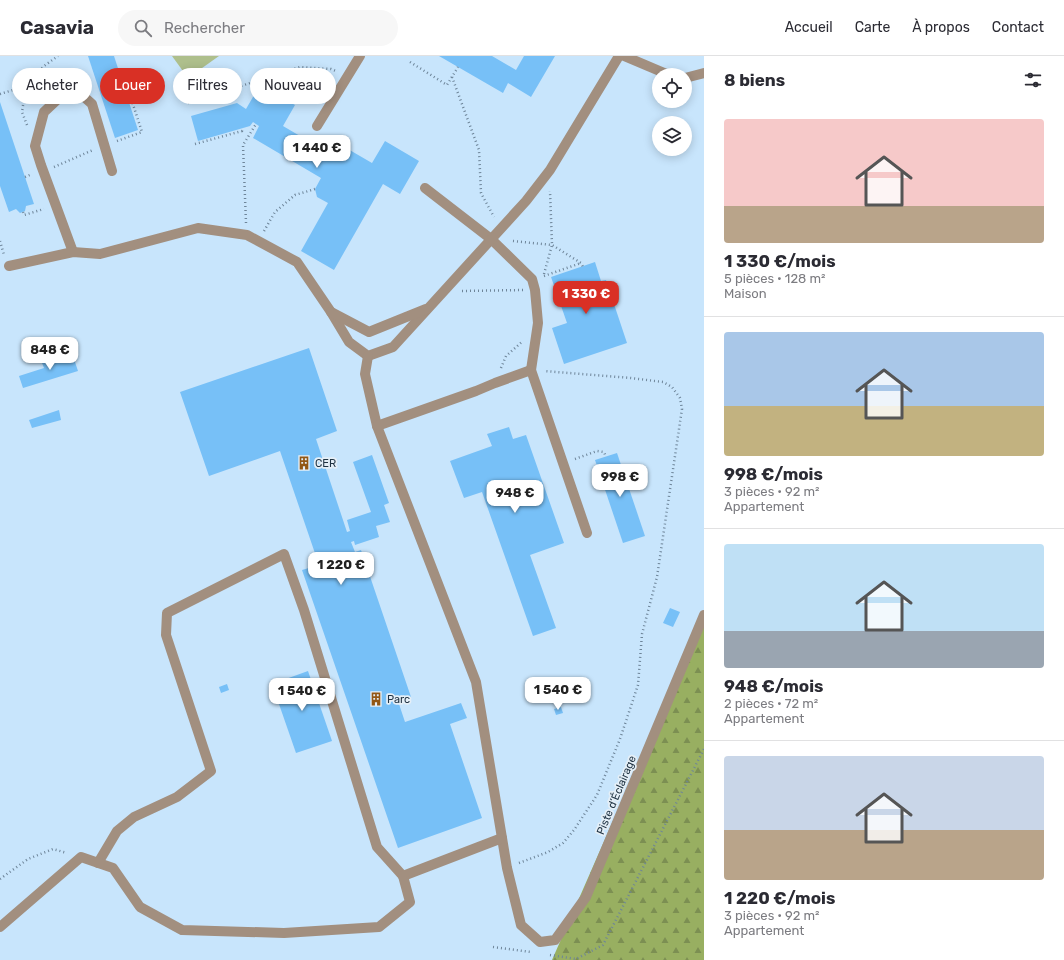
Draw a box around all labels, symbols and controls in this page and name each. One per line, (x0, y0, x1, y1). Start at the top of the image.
search box (118, 10, 398, 46)
text: Casavia (20, 16, 94, 39)
icon: search (132, 17, 154, 39)
text: Rechercher (164, 19, 245, 37)
text: Accueil (785, 19, 833, 36)
text: Carte (855, 19, 890, 36)
text: À propos (912, 19, 970, 36)
text: Contact (992, 19, 1044, 36)
chip: Acheter (12, 68, 92, 104)
chip: Louer (100, 68, 165, 104)
chip: Filtres (173, 68, 242, 104)
chip: Nouveau (250, 68, 336, 104)
map controls (652, 68, 692, 156)
button: locate (652, 68, 692, 108)
icon: filters (1022, 69, 1044, 91)
text: 8 biens (724, 70, 785, 90)
button: layers (652, 116, 692, 156)
pin: 1 440 € (280, 135, 354, 169)
text: 1 440 € (293, 140, 341, 155)
icon: home (848, 145, 920, 217)
text: 1 330 €/mois (724, 251, 836, 271)
text: 5 pièces · 128 m² (724, 271, 825, 286)
pin: 1 330 € (549, 281, 623, 315)
text: 1 330 € (562, 286, 610, 301)
text: Maison (724, 286, 767, 301)
pin: 848 € (22, 337, 78, 371)
text: 848 € (30, 342, 70, 357)
icon: home (848, 358, 920, 430)
building icon: CER (296, 455, 312, 471)
place label: CER (315, 457, 336, 470)
pin: 998 € (592, 464, 648, 498)
text: 998 €/mois (724, 464, 823, 484)
text: 998 € (601, 469, 639, 484)
pin: 948 € (487, 480, 543, 514)
text: 3 pièces · 92 m² (724, 484, 819, 499)
text: 948 € (496, 485, 534, 500)
text: Appartement (724, 499, 804, 514)
pin: 1 220 € (304, 552, 378, 586)
text: 1 220 € (317, 557, 365, 572)
icon: home (848, 570, 920, 642)
text: 948 €/mois (724, 676, 823, 696)
pin: 1 540 € (521, 677, 595, 711)
pin: 1 540 € (265, 678, 339, 712)
text: 1 540 € (534, 682, 582, 697)
text: 1 540 € (278, 683, 326, 698)
building icon: Parc (368, 691, 384, 707)
place label: Parc (387, 693, 410, 706)
text: 2 pièces · 72 m² (724, 696, 818, 711)
text: Appartement (724, 711, 804, 726)
street label: Piste d’Éclairage (594, 754, 639, 837)
icon: home (848, 782, 920, 854)
text: 1 220 €/mois (724, 888, 835, 908)
text: 3 pièces · 92 m² (724, 908, 819, 923)
text: Appartement (724, 923, 804, 938)

